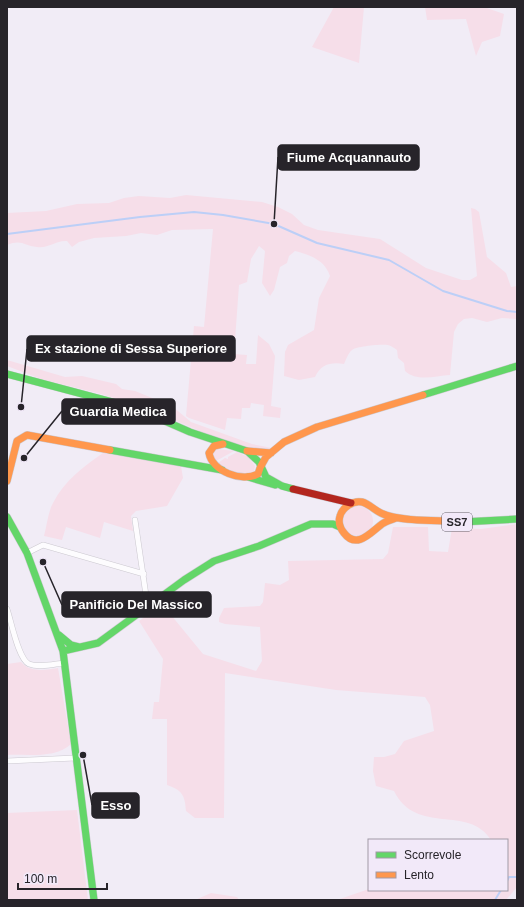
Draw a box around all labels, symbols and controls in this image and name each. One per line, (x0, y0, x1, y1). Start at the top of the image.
callout: Fiume Acquannauto (278, 145, 419, 170)
text: Fiume Acquannauto (287, 150, 411, 165)
callout: Ex stazione di Sessa Superiore (27, 336, 235, 361)
text: Ex stazione di Sessa Superiore (35, 341, 227, 356)
callout: Guardia Medica (62, 399, 175, 424)
text: Guardia Medica (70, 404, 167, 419)
road number: SS7 (442, 513, 472, 531)
callout: Panificio Del Massico (62, 592, 211, 617)
text: Panificio Del Massico (70, 597, 203, 612)
callout: Esso (92, 793, 139, 818)
text: Esso (100, 798, 132, 813)
legend (368, 839, 508, 891)
text: Scorrevole (404, 848, 462, 862)
scale bar (18, 865, 107, 891)
text: Lento (404, 868, 434, 882)
text: 100 m (24, 872, 57, 886)

